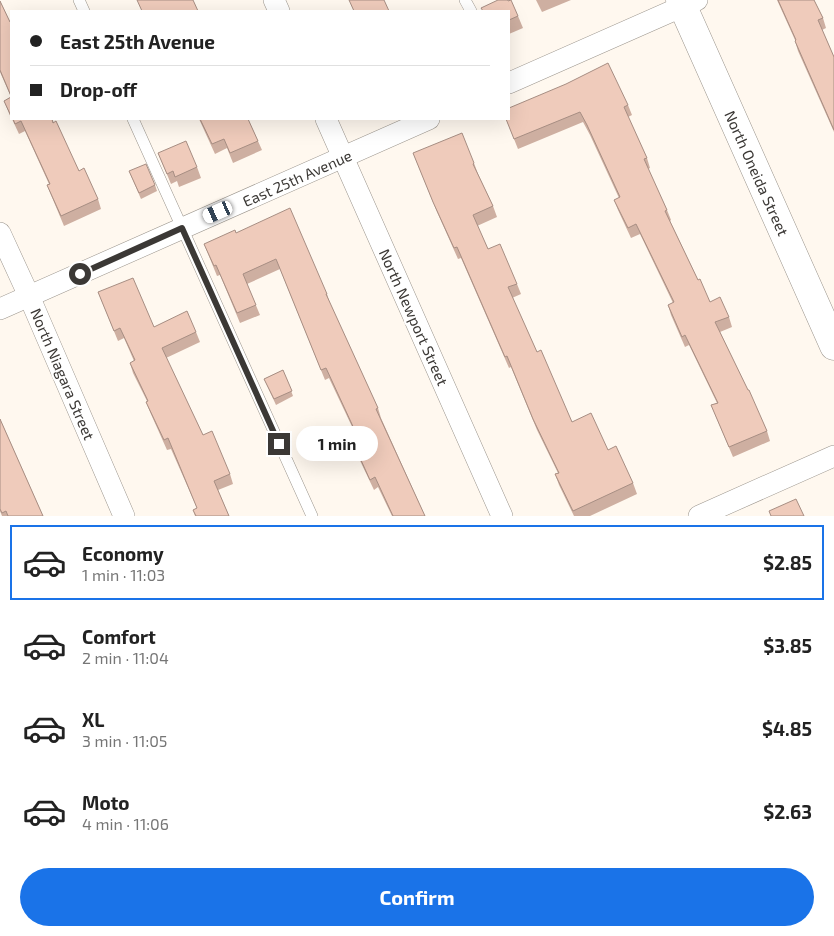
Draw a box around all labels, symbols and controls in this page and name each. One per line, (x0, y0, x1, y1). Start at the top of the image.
text: East 25th Avenue (60, 30, 215, 53)
text: Drop-off (60, 78, 137, 101)
street label: North Oneida Street (721, 108, 793, 239)
street label: East 25th Avenue (240, 146, 354, 210)
car (201, 199, 234, 225)
street label: North Newport Street (376, 246, 452, 388)
route start (69, 263, 91, 285)
street label: North Niagara Street (27, 305, 99, 443)
callout: 1 min (296, 426, 379, 462)
route end (268, 433, 290, 455)
text: 1 min (318, 434, 356, 453)
icon: car (22, 540, 67, 585)
text: Economy (82, 542, 164, 565)
text: $2.85 (763, 551, 812, 574)
text: 1 min · 11:03 (82, 565, 165, 584)
icon: car (22, 623, 67, 668)
text: Comfort (82, 625, 156, 648)
text: $3.85 (763, 634, 812, 657)
text: 2 min · 11:04 (82, 648, 169, 667)
icon: car (22, 706, 67, 751)
text: XL (82, 708, 104, 731)
text: $4.85 (762, 717, 812, 740)
text: 3 min · 11:05 (82, 731, 167, 750)
icon: car (22, 789, 67, 834)
text: Moto (82, 791, 130, 814)
text: $2.63 (763, 800, 812, 823)
text: 4 min · 11:06 (82, 814, 169, 833)
button: Confirm (20, 868, 814, 926)

